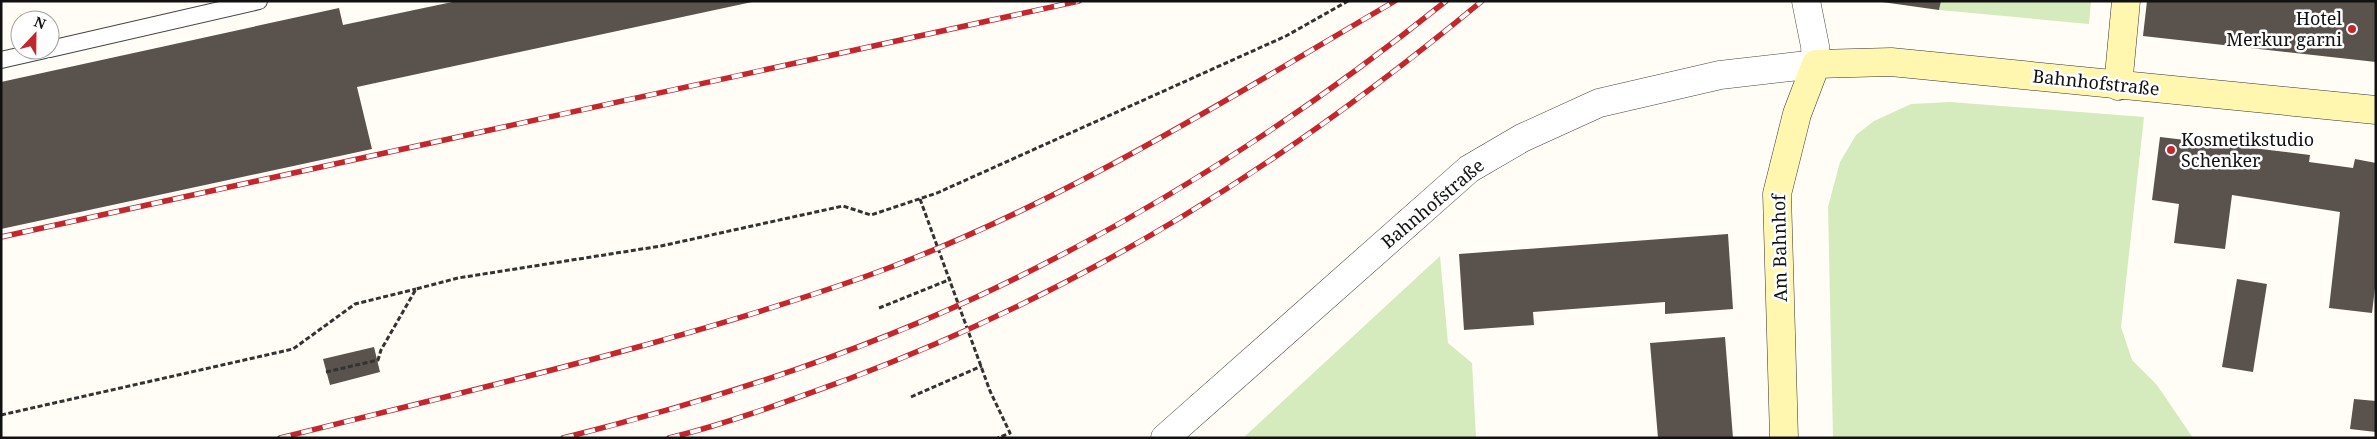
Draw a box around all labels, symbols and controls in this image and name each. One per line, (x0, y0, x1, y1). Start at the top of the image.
place label: Hotel Merkur garni (2226, 6, 2342, 51)
north arrow (10, 10, 60, 60)
text: N (31, 12, 49, 33)
marker: Hotel Merkur garni (2346, 23, 2358, 35)
street label: Bahnhofstraße (2032, 63, 2161, 101)
place label: Kosmetikstudio Schenker (2181, 127, 2314, 172)
marker: Kosmetikstudio Schenker (2165, 144, 2177, 156)
street label: Bahnhofstraße (1376, 153, 1489, 253)
street label: Am Bahnhof (1766, 193, 1792, 302)

